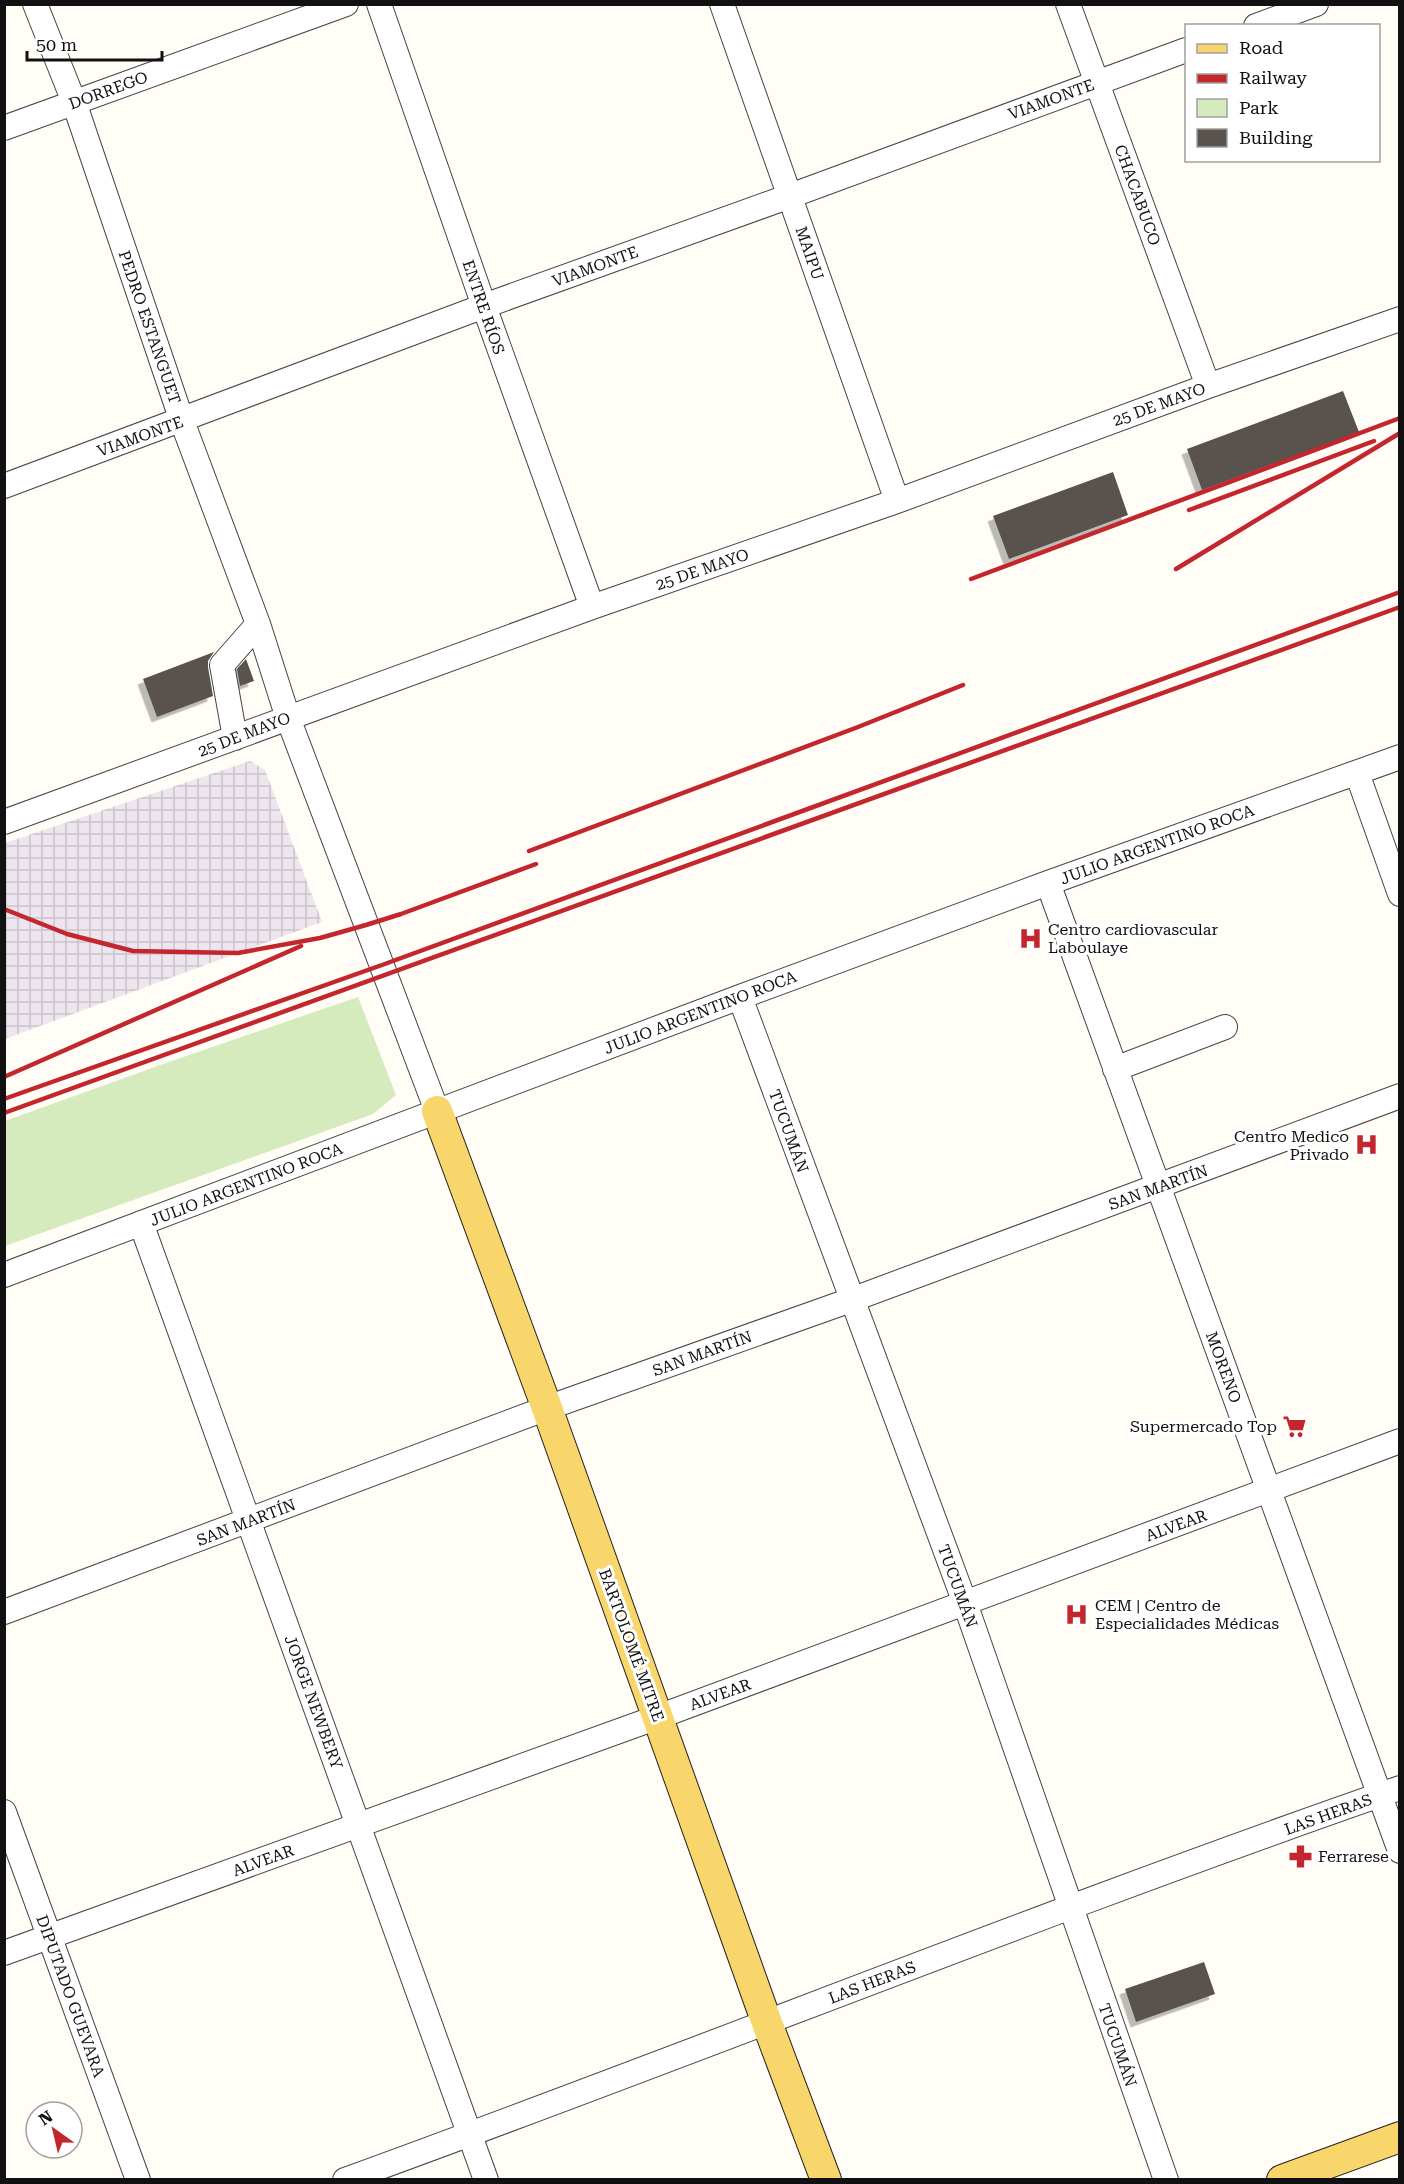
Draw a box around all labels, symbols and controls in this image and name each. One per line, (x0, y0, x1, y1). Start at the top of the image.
scale bar (27, 24, 162, 62)
legend (1185, 24, 1380, 162)
text: 50 m (36, 34, 77, 55)
text: Road (1239, 37, 1284, 58)
street label: DORREGO (66, 67, 150, 114)
text: Railway (1239, 67, 1307, 88)
street label: VIAMONTE (1006, 75, 1097, 124)
text: Park (1239, 97, 1279, 118)
text: Building (1239, 127, 1313, 148)
street label: CHACABUCO (1110, 142, 1165, 248)
street label: MAIPU (791, 224, 828, 283)
street label: VIAMONTE (550, 242, 641, 291)
street label: PEDRO ESTANGUET (114, 248, 185, 407)
street label: ENTRE RÍOS (458, 257, 509, 357)
street label: 25 DE MAYO (1110, 379, 1208, 430)
street label: VIAMONTE (95, 412, 186, 461)
street label: 25 DE MAYO (653, 545, 751, 594)
street label: 25 DE MAYO (195, 708, 293, 761)
street label: JULIO ARGENTINO ROCA (1058, 800, 1257, 888)
place label: Centro cardiovascular Laboulaye (1048, 920, 1218, 957)
hospital icon: Centro cardiovascular Laboulaye (1017, 925, 1043, 951)
street label: JULIO ARGENTINO ROCA (601, 967, 800, 1058)
street label: TUCUMÁN (765, 1087, 812, 1176)
place label: Centro Medico Privado (1234, 1127, 1349, 1164)
hospital icon: Centro Medico Privado (1354, 1132, 1380, 1158)
street label: JULIO ARGENTINO ROCA (147, 1139, 346, 1230)
street label: SAN MARTÍN (1106, 1161, 1211, 1214)
street label: SAN MARTÍN (650, 1327, 755, 1380)
street label: MORENO (1202, 1329, 1245, 1406)
supermarket icon: Supermercado Top (1282, 1413, 1308, 1439)
place label: Supermercado Top (1130, 1417, 1277, 1436)
street label: SAN MARTÍN (194, 1495, 299, 1550)
street label: ALVEAR (1143, 1506, 1210, 1545)
street label: TUCUMÁN (934, 1542, 981, 1631)
street label: BARTOLOMÉ MITRE (595, 1566, 668, 1724)
place label: CEM | Centro de Especialidades Médicas (1095, 1596, 1279, 1633)
hospital icon: CEM | Centro de Especialidades Médicas (1064, 1601, 1090, 1627)
street label: JORGE NEWBERY (281, 1633, 347, 1772)
street label: ALVEAR (687, 1675, 754, 1714)
street label: LAS HERAS (1282, 1790, 1375, 1839)
street label: ALVEAR (230, 1841, 297, 1880)
pharmacy icon: Ferrarese (1287, 1843, 1313, 1869)
place label: Ferrarese (1318, 1847, 1389, 1866)
street label: DIPUTADO GUEVARA (32, 1912, 109, 2081)
street label: LAS HERAS (826, 1957, 918, 2008)
street label: TUCUMÁN (1094, 2001, 1141, 2090)
north arrow (24, 2100, 84, 2160)
text: N (35, 2107, 56, 2129)

